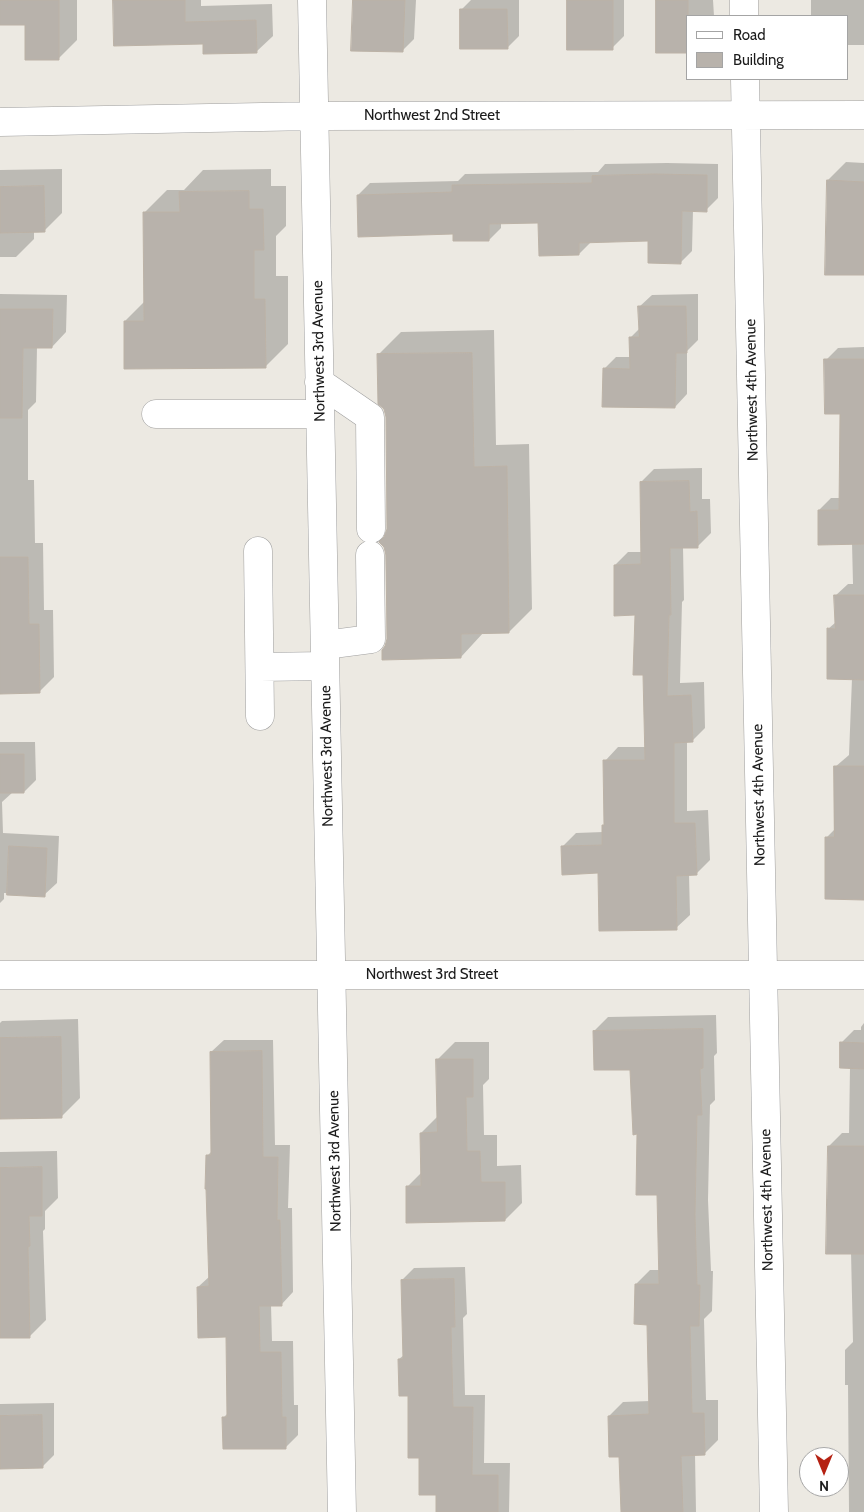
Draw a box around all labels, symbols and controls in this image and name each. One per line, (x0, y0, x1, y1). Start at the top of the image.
legend (686, 15, 849, 80)
text: Road (733, 26, 766, 44)
text: Building (733, 51, 784, 69)
street label: Northwest 2nd Street (364, 107, 500, 125)
street label: Northwest 3rd Avenue (309, 280, 329, 422)
street label: Northwest 4th Avenue (742, 319, 762, 461)
street label: Northwest 3rd Avenue (317, 685, 337, 827)
street label: Northwest 4th Avenue (749, 724, 769, 866)
street label: Northwest 3rd Street (366, 966, 498, 984)
street label: Northwest 3rd Avenue (325, 1090, 345, 1232)
street label: Northwest 4th Avenue (757, 1129, 777, 1271)
north arrow (799, 1447, 849, 1497)
text: N (819, 1477, 829, 1495)

